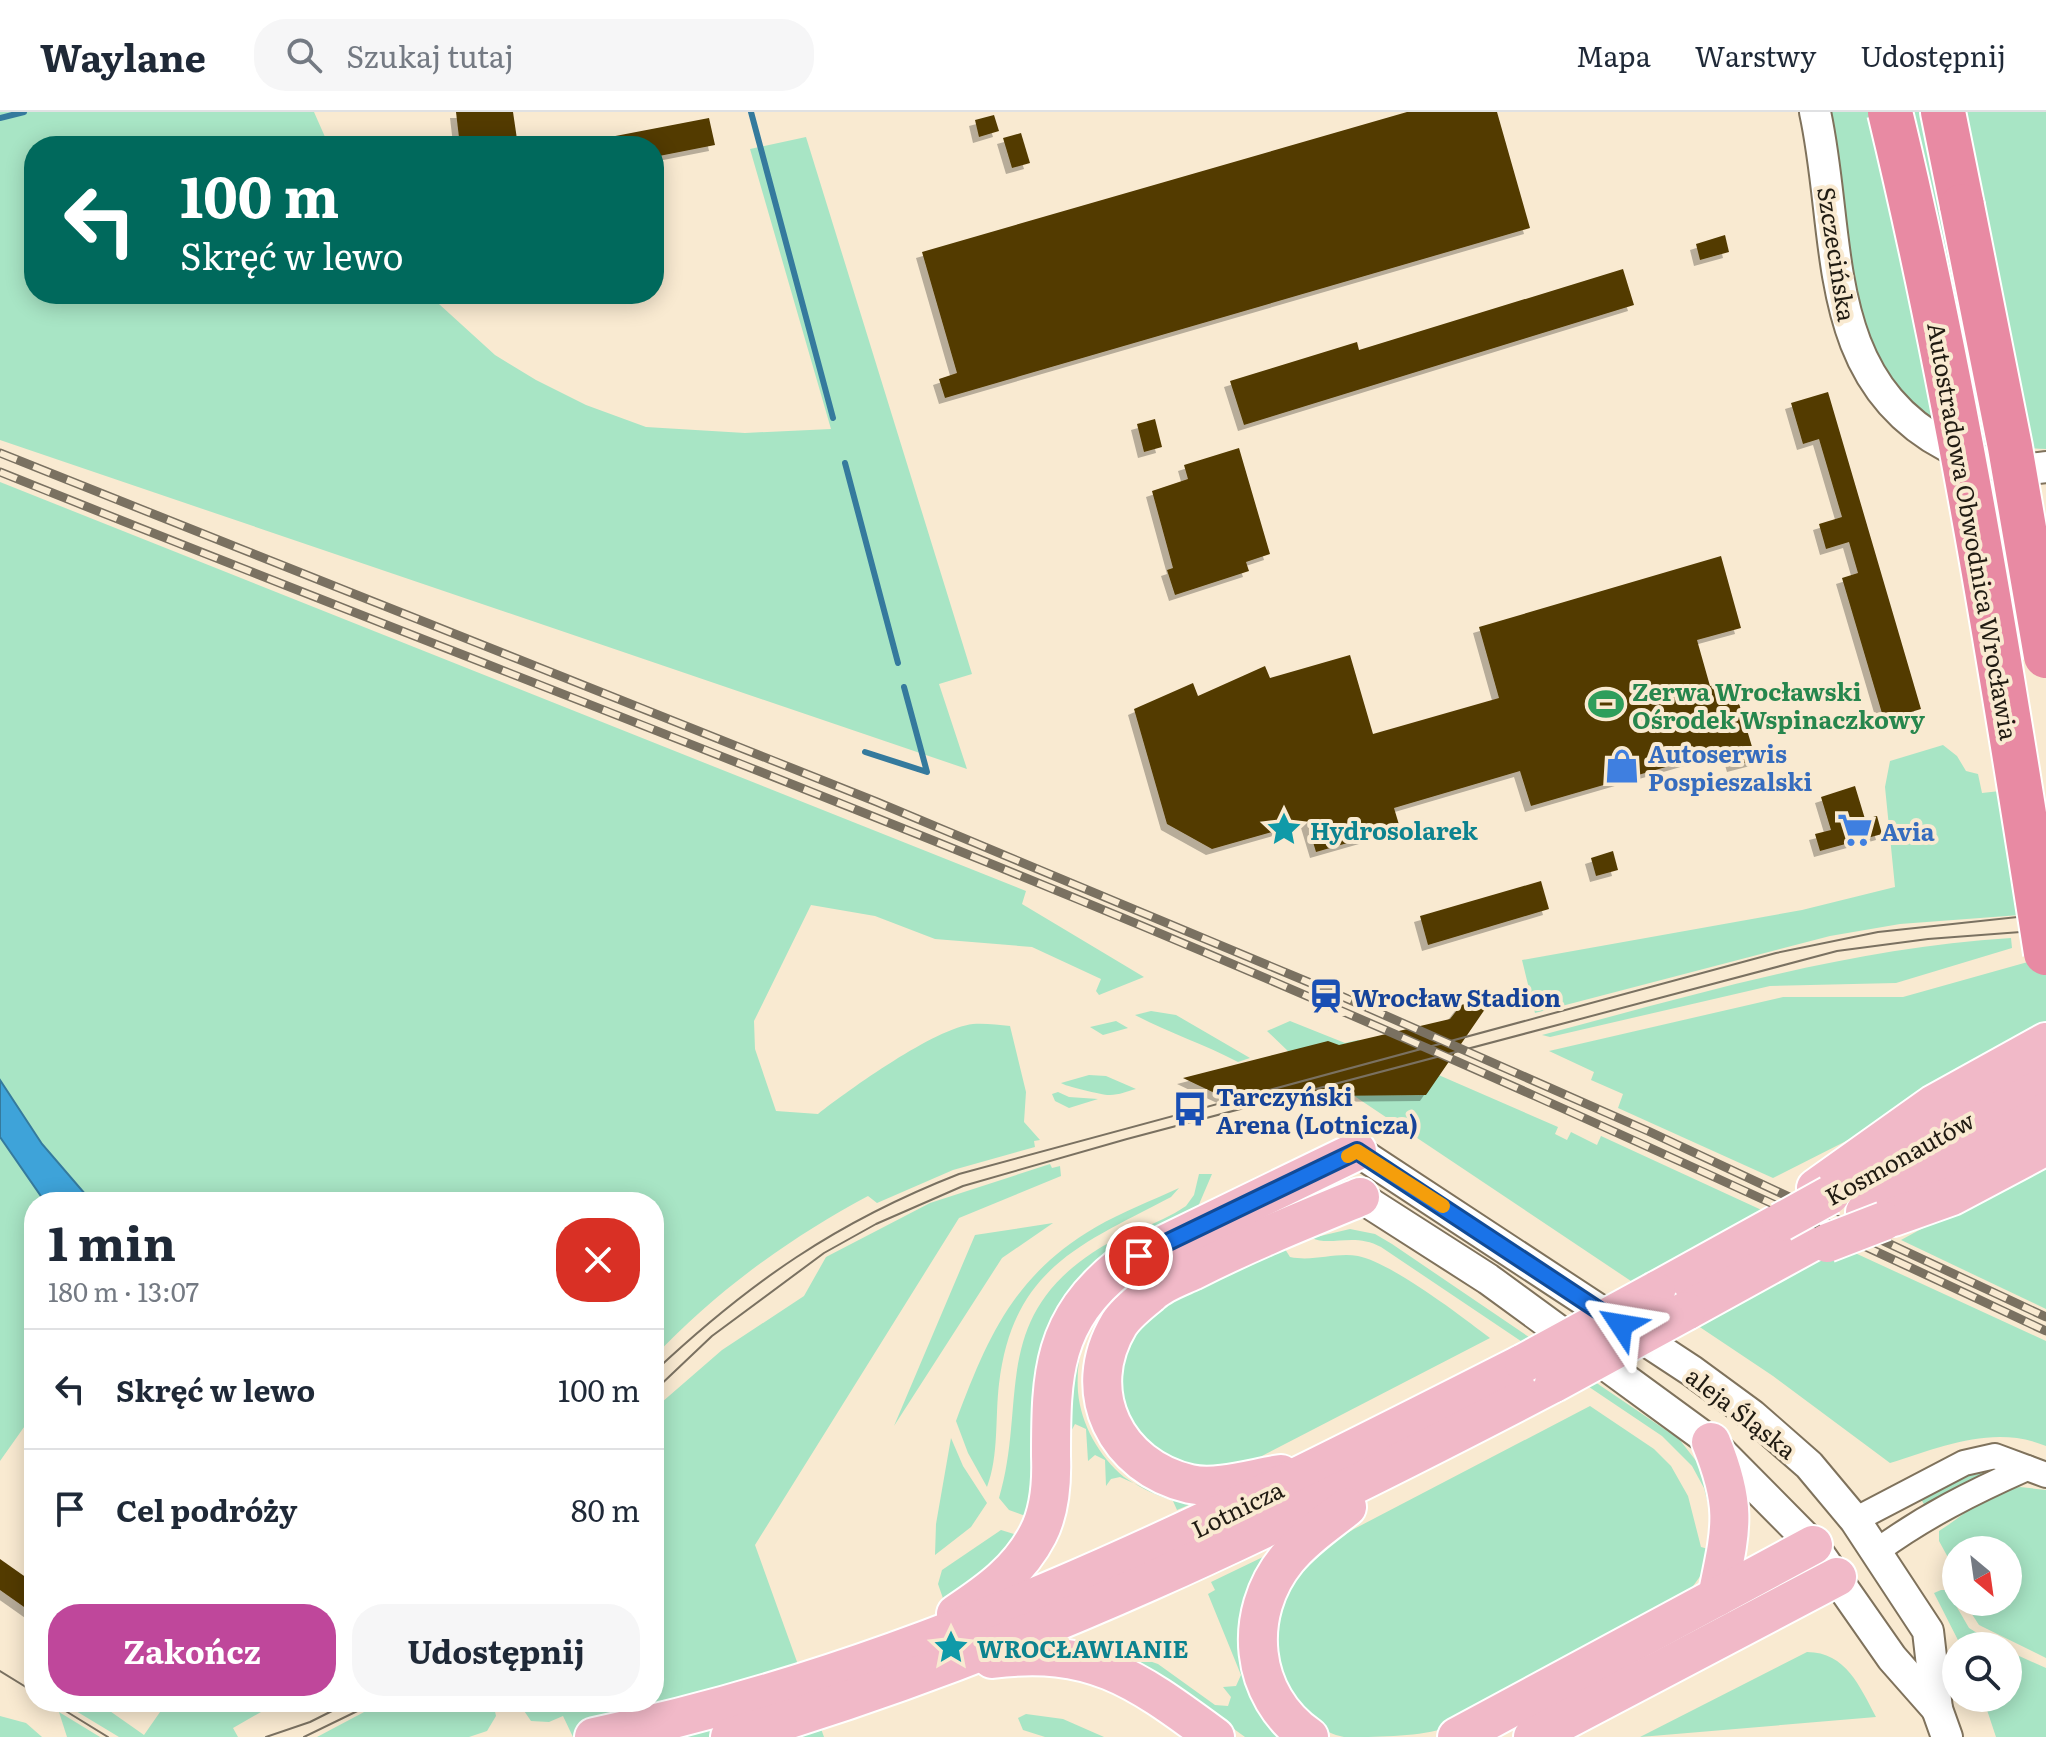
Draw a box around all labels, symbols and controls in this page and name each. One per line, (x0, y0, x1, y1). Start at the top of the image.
search box (254, 19, 814, 91)
text: Waylane (40, 27, 206, 84)
icon: search (282, 33, 326, 77)
text: Szukaj tutaj (346, 33, 514, 77)
text: Mapa (1576, 34, 1651, 76)
text: Warstwy (1695, 34, 1816, 76)
text: Udostępnij (1860, 34, 2006, 76)
text: 100 m (180, 152, 339, 235)
icon: left (48, 168, 152, 272)
street label: Szczecińska (1810, 184, 1866, 324)
text: Skręć w lewo (180, 228, 404, 281)
street label: Autostradowa Obwodnica Wrocławia (1920, 319, 2028, 743)
place label: Zerwa Wrocławski Ośrodek Wspinaczkowy (1632, 673, 1925, 736)
sports icon: Zerwa Wrocławski Ośrodek Wspinaczkowy (1587, 685, 1625, 723)
place label: Autoserwis Pospieszalski (1648, 735, 1812, 798)
shop icon: Autoserwis Pospieszalski (1603, 747, 1641, 785)
place icon: Hydrosolarek (1265, 810, 1303, 848)
supermarket icon: Avia (1836, 811, 1874, 849)
place label: Hydrosolarek (1310, 812, 1479, 847)
place label: Avia (1881, 813, 1935, 848)
station icon: Wrocław Stadion (1307, 977, 1345, 1015)
place label: Wrocław Stadion (1352, 979, 1561, 1014)
place label: Tarczyński Arena (Lotnicza) (1216, 1078, 1418, 1141)
bus stop icon: Tarczyński Arena (Lotnicza) (1171, 1090, 1209, 1128)
street label: Kosmonautów (1818, 1101, 1980, 1213)
text: 1 min (48, 1205, 176, 1276)
button: close (556, 1218, 640, 1302)
pin (1105, 1222, 1173, 1290)
icon: arrive (1117, 1234, 1161, 1278)
text: 180 m · 13:07 (48, 1271, 199, 1310)
position arrow (1579, 1283, 1663, 1367)
street label: aleja Śląska (1679, 1358, 1805, 1466)
icon: left (48, 1367, 92, 1411)
text: Skręć w lewo (116, 1367, 315, 1411)
text: 100 m (558, 1367, 640, 1411)
street label: Lotnicza (1185, 1471, 1289, 1545)
icon: arrive (48, 1487, 92, 1531)
text: Cel podróży (116, 1487, 297, 1531)
text: 80 m (571, 1487, 640, 1531)
north arrow (1942, 1536, 2022, 1616)
map controls (1942, 1536, 2022, 1712)
button: Zakończ (48, 1604, 336, 1696)
button: Udostępnij (352, 1604, 640, 1696)
place icon: WROCŁAWIANIE (932, 1628, 970, 1666)
place label: WROCŁAWIANIE (977, 1630, 1189, 1665)
button: search (1942, 1632, 2022, 1712)

